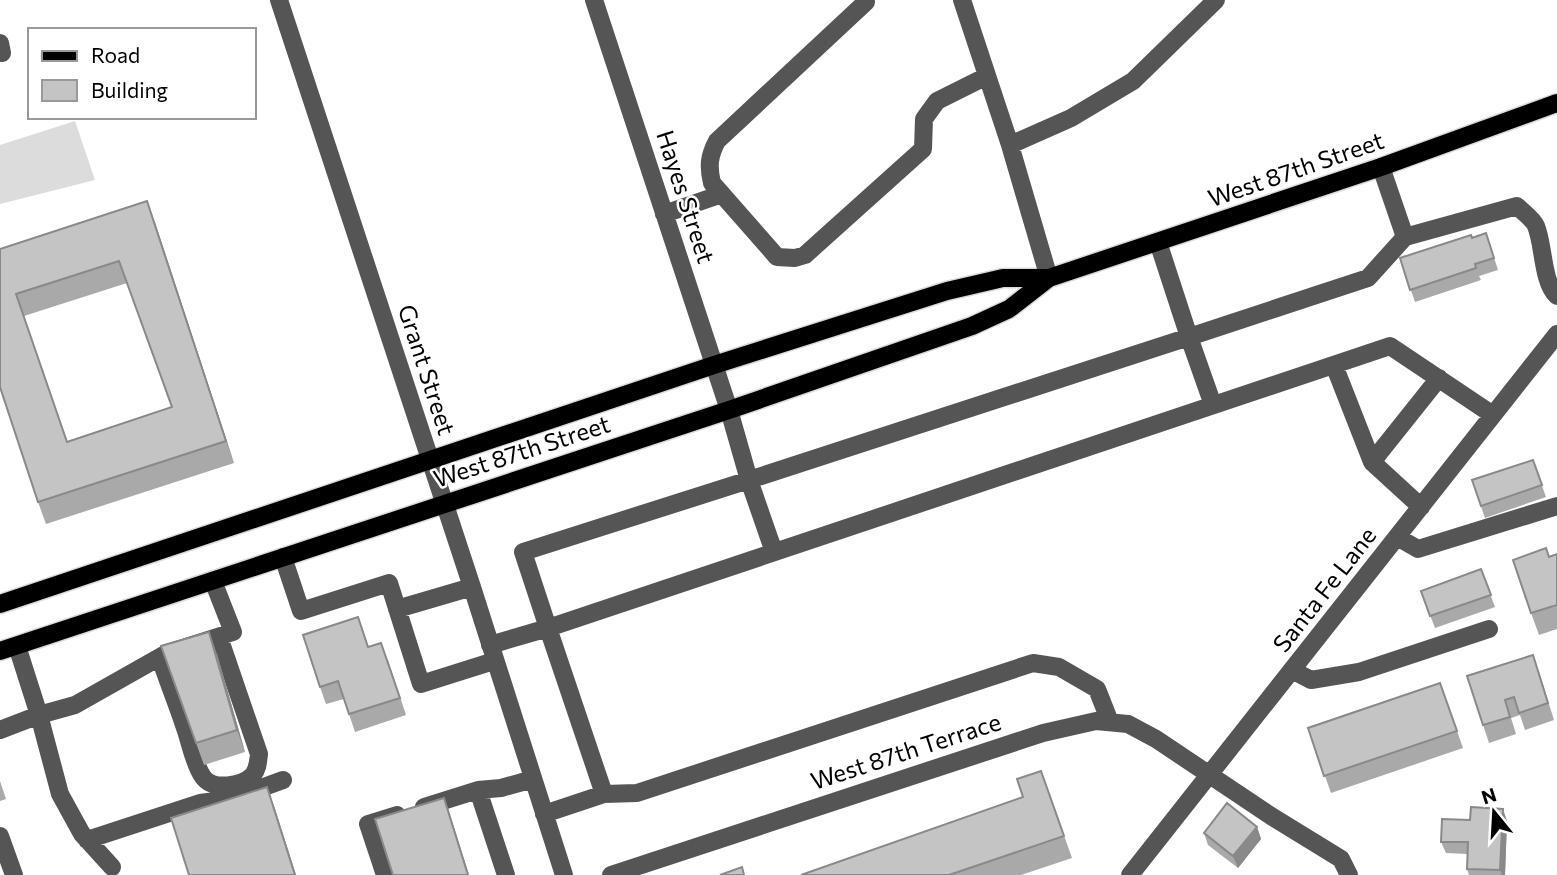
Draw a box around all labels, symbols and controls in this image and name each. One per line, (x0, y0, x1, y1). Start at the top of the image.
legend (28, 28, 256, 119)
text: Road (91, 42, 140, 67)
text: Building (91, 77, 168, 102)
street label: West 87th Street (1204, 125, 1387, 212)
street label: Hayes Street (651, 126, 722, 267)
street label: Grant Street (393, 301, 462, 439)
street label: West 87th Street (430, 408, 614, 493)
street label: Santa Fe Lane (1266, 521, 1382, 657)
street label: West 87th Terrace (807, 706, 1004, 795)
north arrow (1459, 777, 1529, 847)
text: N (1478, 782, 1499, 808)

